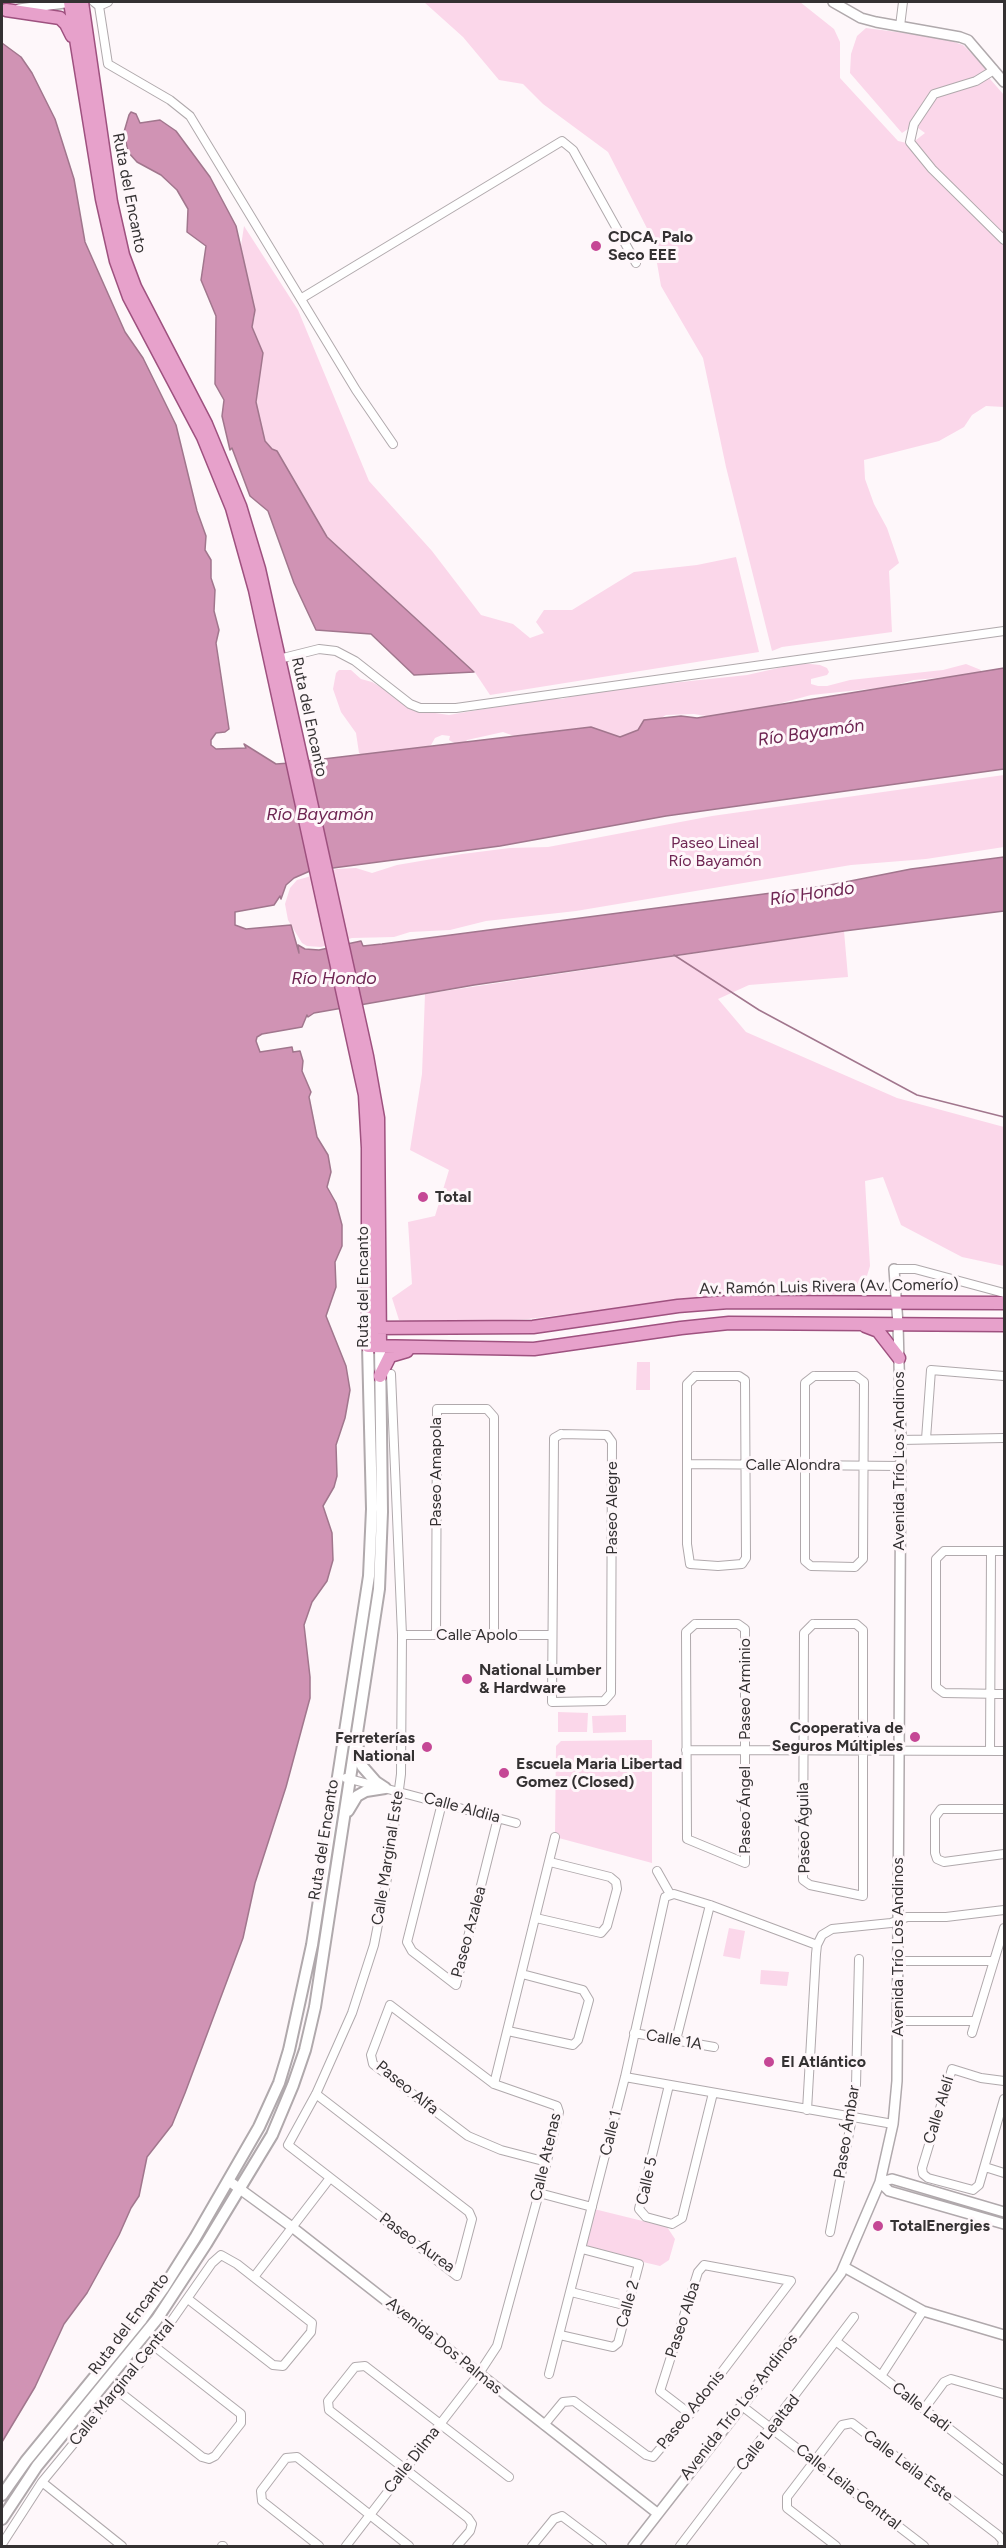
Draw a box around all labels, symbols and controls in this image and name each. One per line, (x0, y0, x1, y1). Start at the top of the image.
street label: Ruta del Encanto (108, 131, 150, 255)
place label: CDCA, Palo Seco EEE (608, 227, 693, 265)
marker: CDCA, Palo Seco EEE (589, 239, 603, 253)
street label: Ruta del Encanto (287, 655, 331, 779)
water label: Río Bayamón (756, 715, 866, 751)
water label: Río Bayamón (266, 804, 374, 826)
park label: Paseo Lineal Río Bayamón (669, 833, 761, 871)
water label: Río Hondo (768, 877, 856, 911)
water label: Río Hondo (291, 968, 377, 990)
place label: Total (435, 1187, 471, 1207)
marker: Total (416, 1190, 430, 1204)
street label: Ruta del Encanto (353, 1226, 373, 1348)
street label: Av. Ramón Luis Rivera (Av. Comerío) (699, 1275, 959, 1299)
street label: Avenida Trío Los Andinos (889, 1371, 909, 1551)
street label: Paseo Amapola (426, 1417, 446, 1527)
street label: Calle Alondra (746, 1455, 840, 1475)
street label: Paseo Alegre (602, 1461, 622, 1555)
street label: Calle Apolo (436, 1625, 518, 1645)
street label: Paseo Arminio (735, 1638, 755, 1740)
place label: National Lumber & Hardware (479, 1660, 601, 1698)
marker: National Lumber & Hardware (460, 1672, 474, 1686)
place label: Cooperativa de Seguros Múltiples (772, 1718, 903, 1756)
place label: Ferreterías National (335, 1728, 415, 1766)
marker: Cooperativa de Seguros Múltiples (908, 1730, 922, 1744)
marker: Ferreterías National (420, 1740, 434, 1754)
place label: Escuela Maria Libertad Gomez (Closed) (516, 1754, 682, 1792)
marker: Escuela Maria Libertad Gomez (Closed) (497, 1766, 511, 1780)
street label: Paseo Ángel (735, 1766, 755, 1854)
street label: Ruta del Encanto (305, 1778, 343, 1902)
street label: Paseo Águila (794, 1782, 814, 1874)
street label: Calle Marginal Este (368, 1789, 408, 1927)
street label: Calle Aldila (422, 1789, 502, 1827)
street label: Avenida Trío Los Andinos (888, 1857, 908, 2037)
street label: Paseo Azalea (448, 1884, 490, 1980)
street label: Calle 1A (644, 2026, 704, 2054)
place label: El Atlántico (781, 2052, 866, 2072)
marker: El Atlántico (762, 2055, 776, 2069)
street label: Paseo Alfa (372, 2057, 442, 2119)
street label: Calle Alelí (920, 2074, 958, 2146)
street label: Paseo Ámbar (830, 2084, 864, 2180)
street label: Calle 1 (596, 2108, 626, 2158)
street label: Calle Atenas (527, 2111, 565, 2203)
street label: Calle 5 (633, 2155, 661, 2207)
street label: Paseo Áurea (375, 2209, 459, 2277)
place label: TotalEnergies (890, 2216, 990, 2236)
marker: TotalEnergies (871, 2219, 885, 2233)
street label: Ruta del Encanto (85, 2269, 173, 2379)
street label: Calle 2 (612, 2278, 644, 2330)
street label: Paseo Alba (662, 2280, 704, 2360)
street label: Avenida Dos Palmas (382, 2293, 506, 2399)
street label: Calle Marginal Central (65, 2316, 179, 2450)
street label: Avenida Trío Los Andinos (676, 2330, 802, 2484)
street label: Paseo Adonis (653, 2367, 729, 2453)
street label: Calle Ladi (888, 2378, 954, 2436)
street label: Calle Lealtad (732, 2391, 804, 2475)
street label: Calle Dilma (380, 2423, 444, 2497)
street label: Calle Leila Este (859, 2426, 957, 2506)
street label: Calle Leila Central (792, 2440, 904, 2534)

